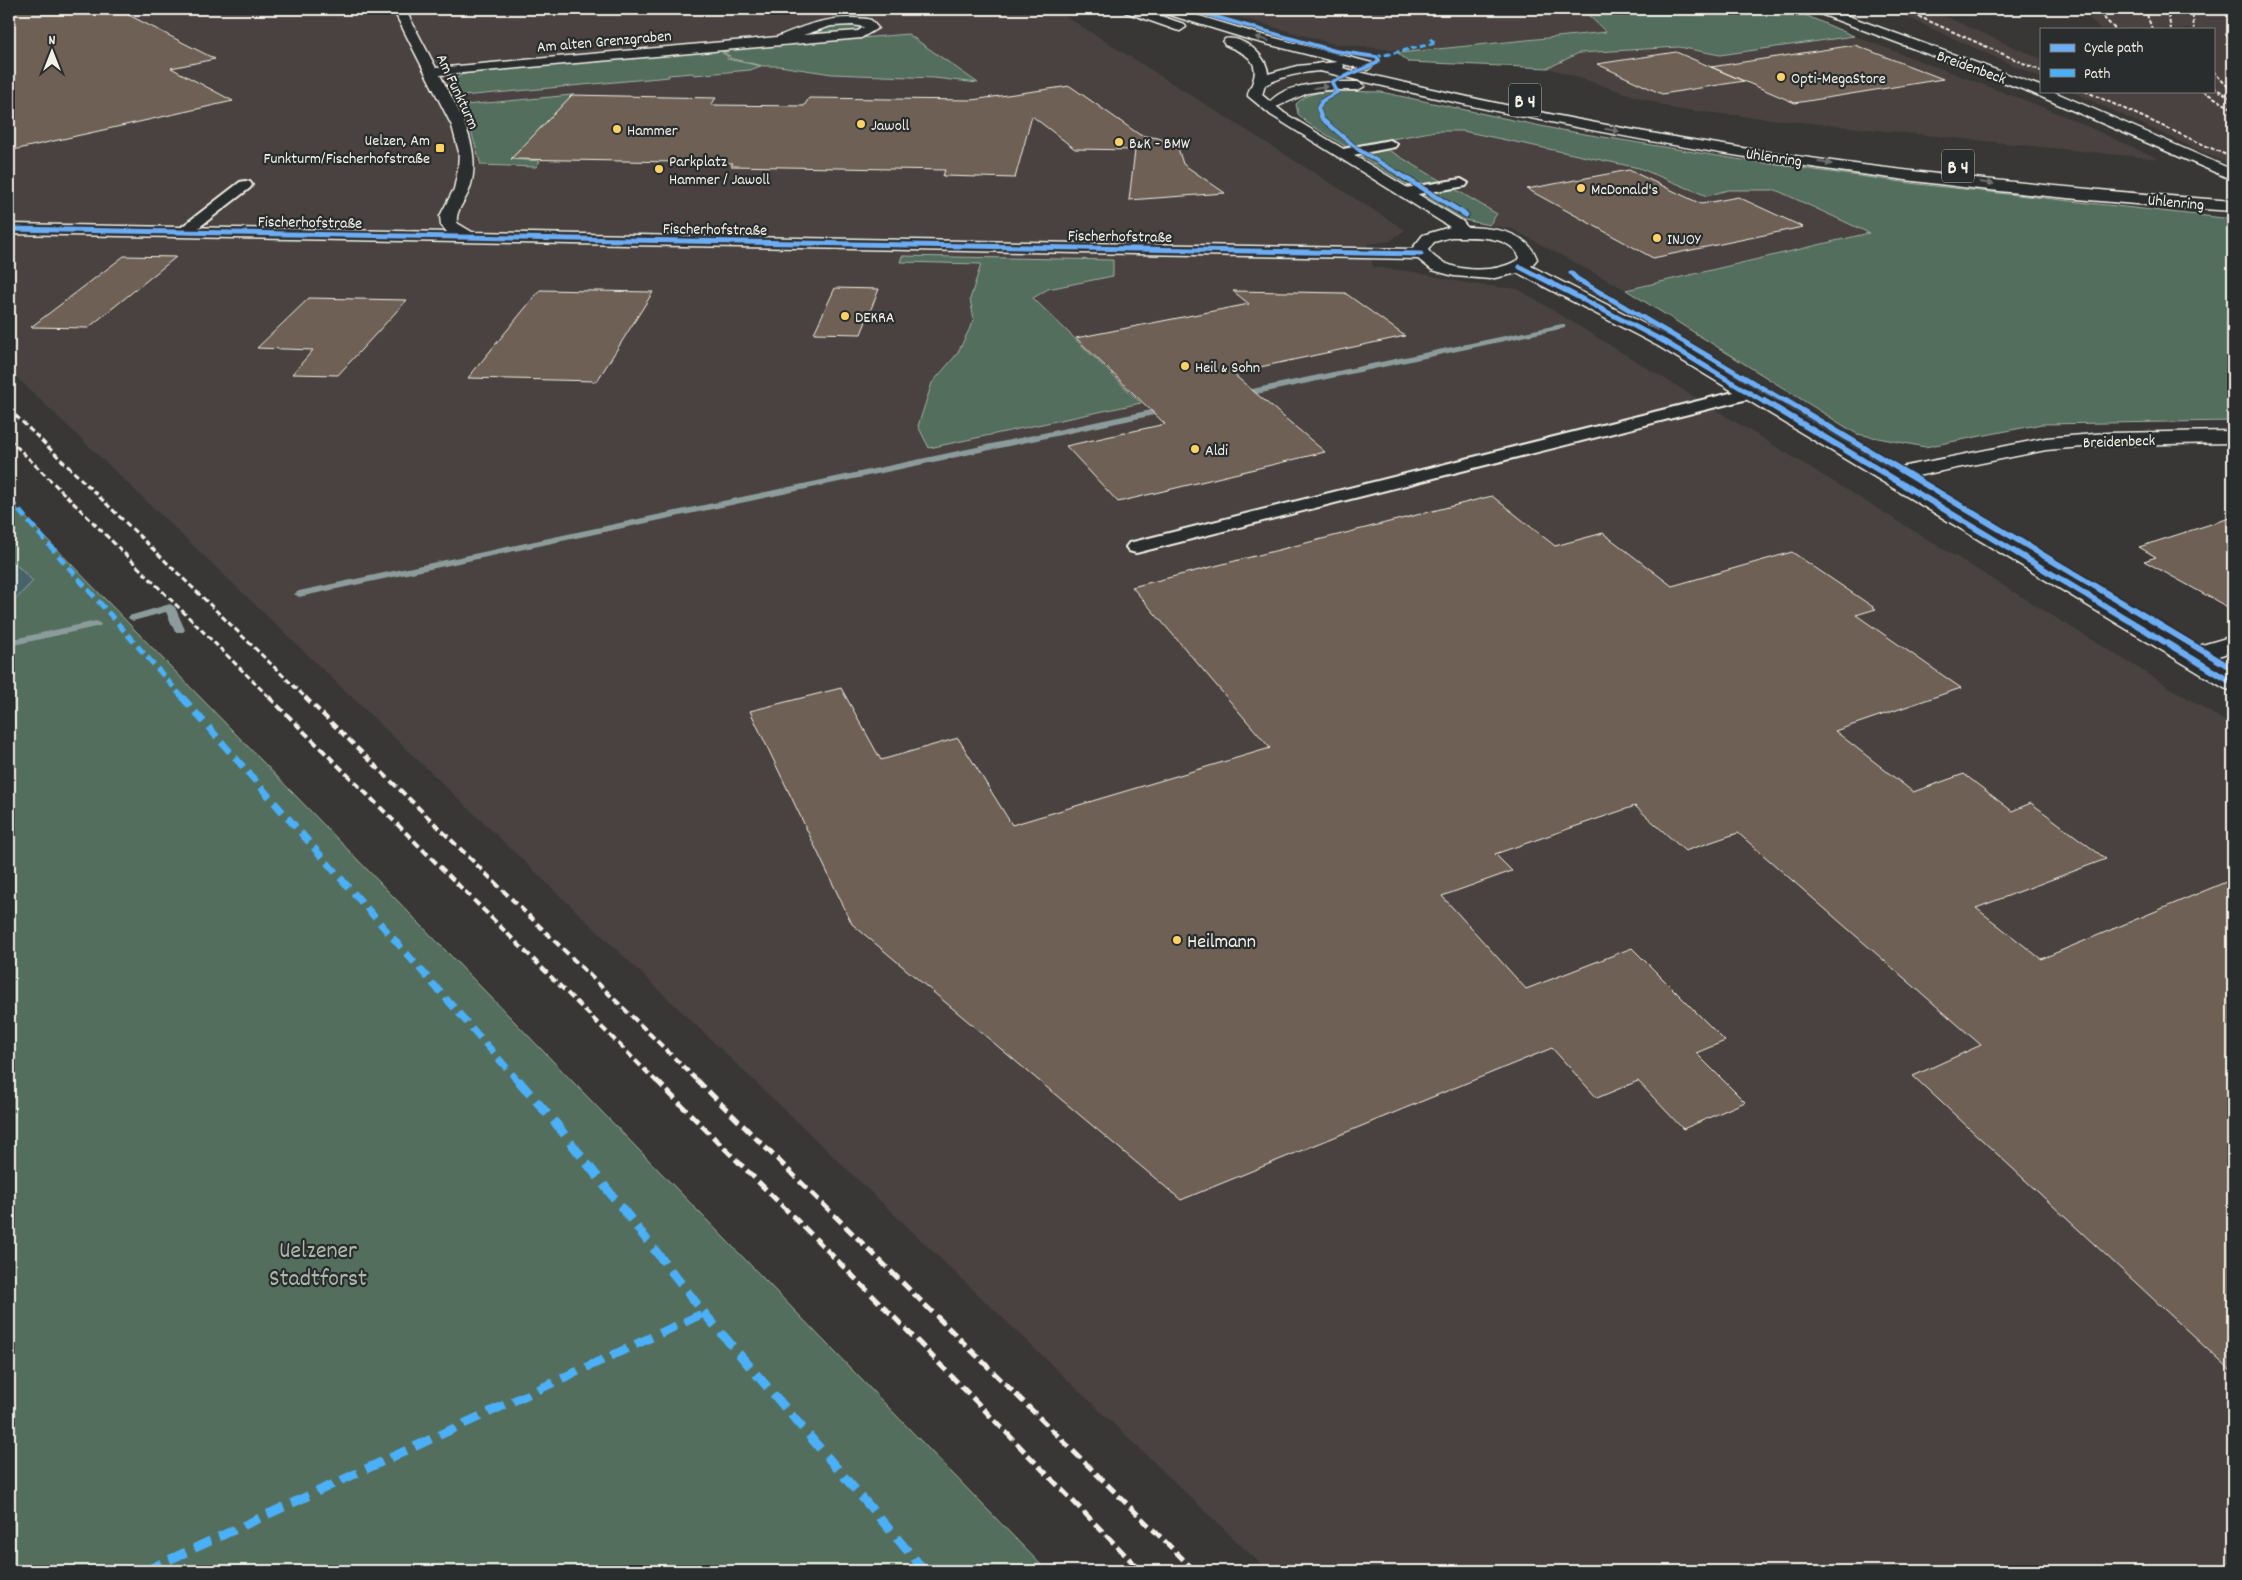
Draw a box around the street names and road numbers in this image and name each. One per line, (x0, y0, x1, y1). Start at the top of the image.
street label: Am alten Grenzgraben (536, 25, 672, 60)
street label: Breidenbeck (1933, 45, 2009, 92)
street label: Am Funkturm (429, 50, 484, 134)
road number: B 4 (1509, 84, 1541, 116)
street label: Uhlenring (1744, 143, 1803, 174)
road number: B 4 (1942, 150, 1974, 182)
street label: Uhlenring (2147, 190, 2205, 217)
street label: Fischerhofstraße (258, 211, 362, 236)
street label: Fischerhofstraße (663, 218, 767, 243)
street label: Fischerhofstraße (1068, 225, 1172, 250)
street label: Breidenbeck (2083, 430, 2156, 455)

